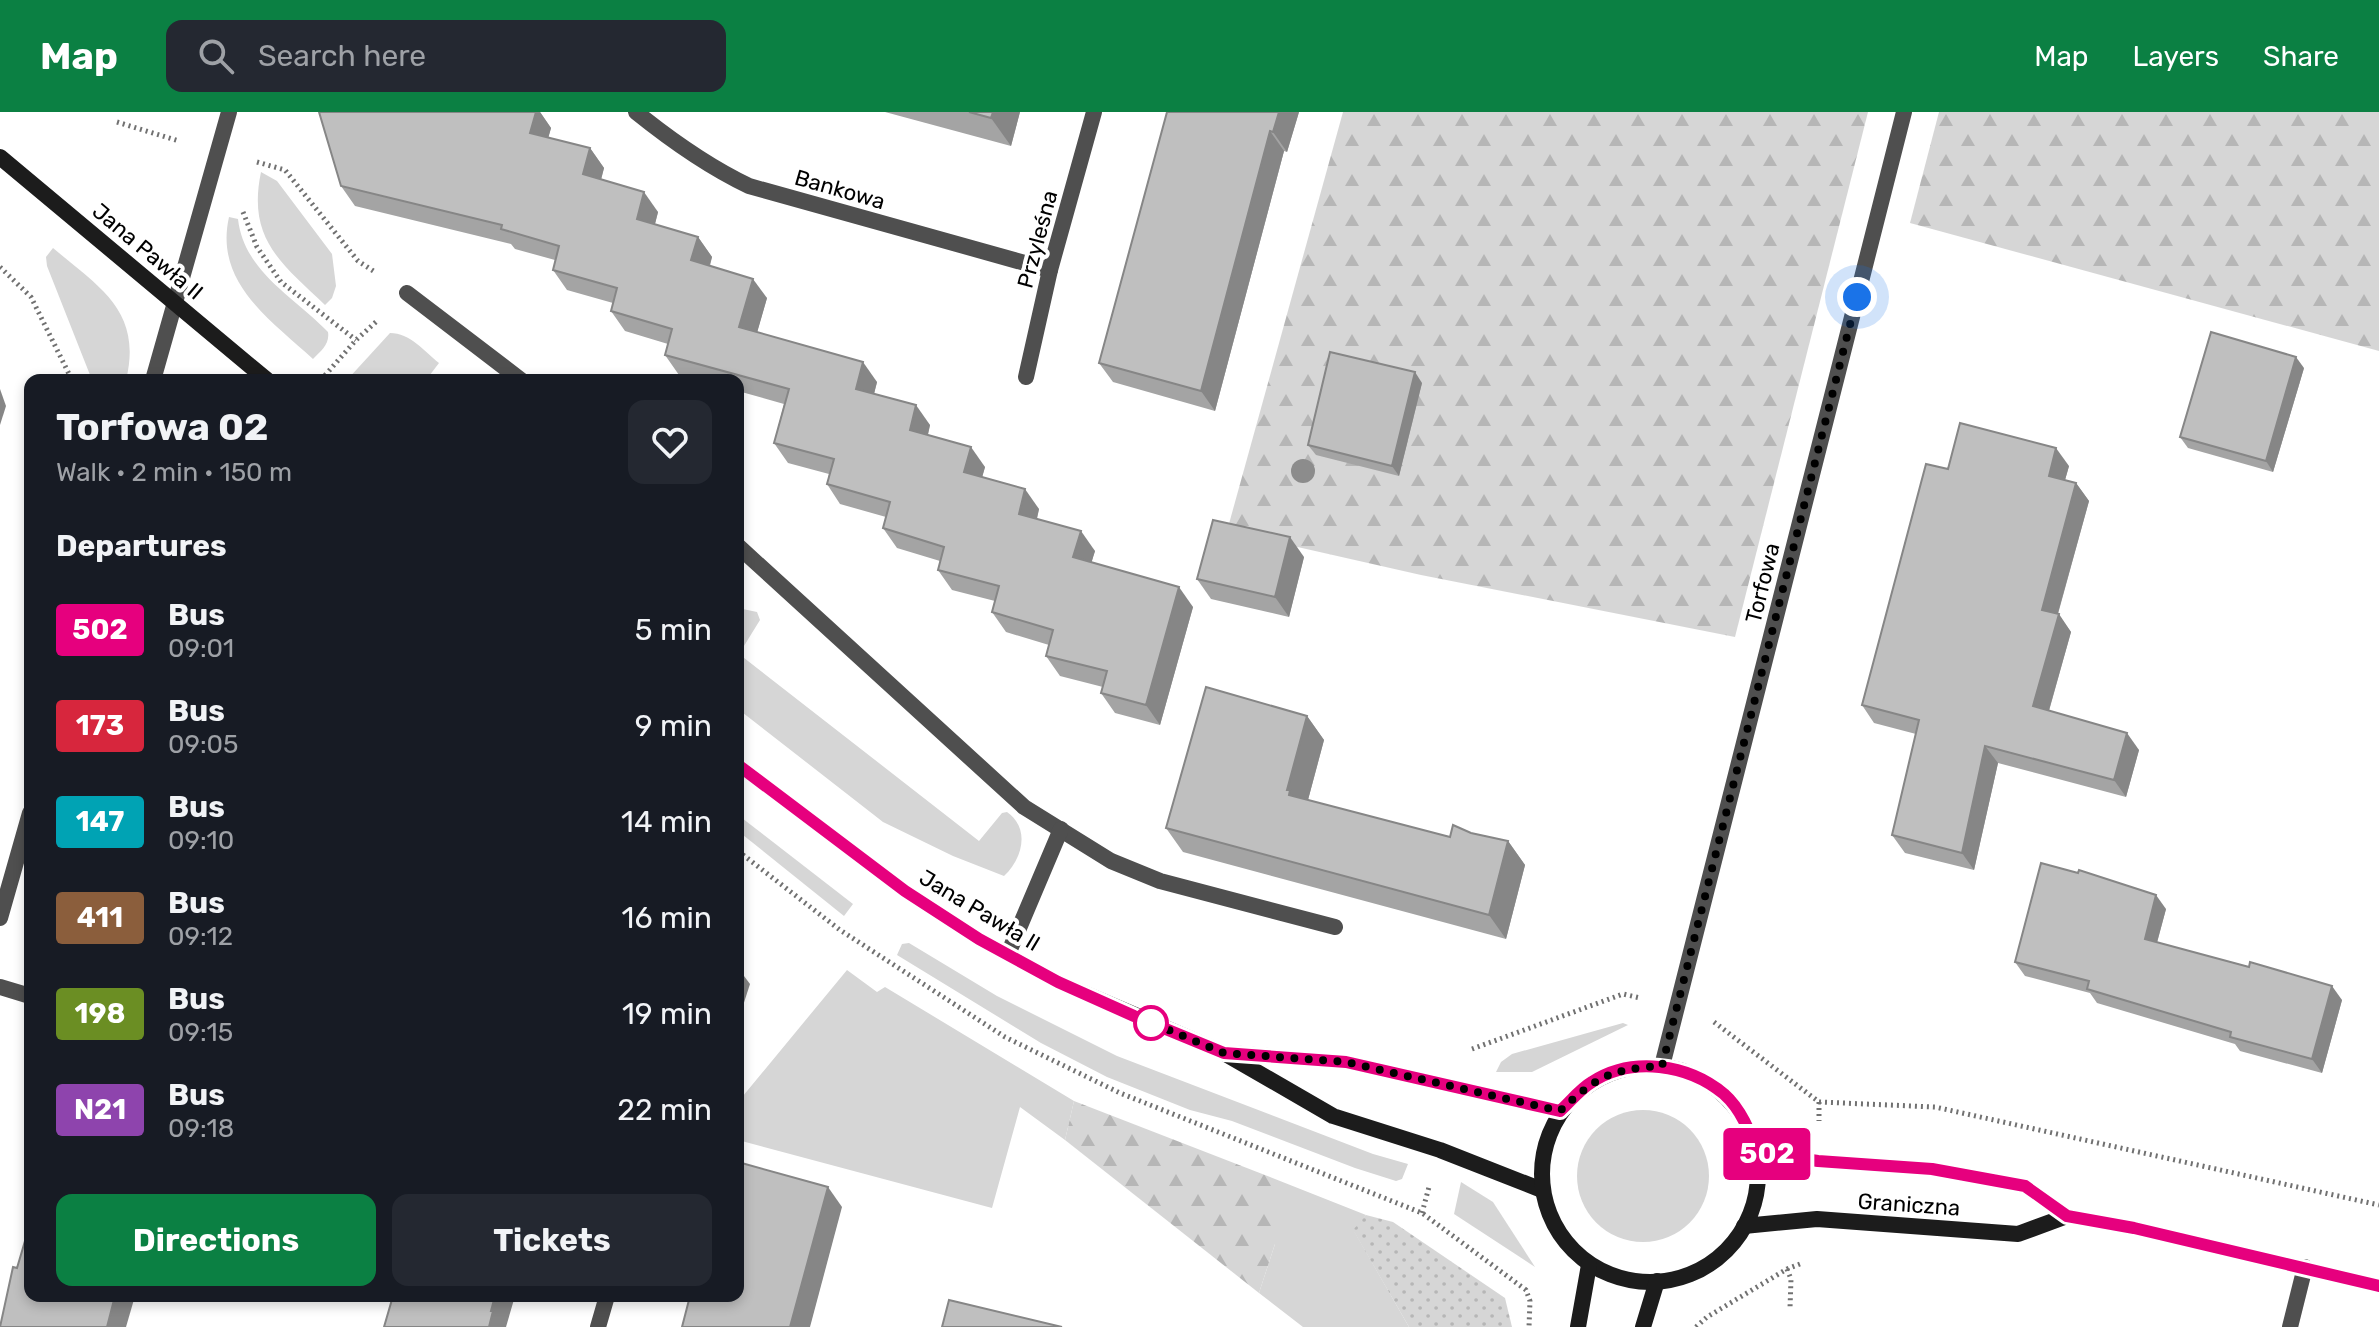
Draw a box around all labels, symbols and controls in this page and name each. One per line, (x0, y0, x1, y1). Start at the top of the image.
search box (166, 20, 726, 92)
text: Map (40, 33, 118, 79)
icon: search (194, 34, 238, 78)
text: Search here (258, 38, 426, 74)
text: Map (2034, 40, 2089, 73)
text: Layers (2133, 40, 2219, 73)
text: Share (2263, 40, 2339, 73)
street label: Bankowa (792, 164, 888, 215)
street label: Przyleśna (1011, 187, 1063, 291)
street label: Jana Pawła II (87, 197, 209, 305)
your location (1837, 277, 1877, 317)
button: heart (628, 400, 712, 484)
text: Torfowa 02 (56, 404, 269, 450)
text: Walk · 2 min · 150 m (56, 457, 292, 488)
text: Departures (56, 528, 227, 564)
street label: Torfowa (1740, 540, 1785, 626)
text: Bus (168, 597, 225, 633)
text: 5 min (635, 612, 712, 648)
text: 502 (72, 613, 128, 646)
text: 09:01 (168, 633, 234, 664)
text: Bus (168, 693, 225, 729)
text: 9 min (635, 708, 712, 744)
text: 173 (76, 709, 124, 742)
text: 09:05 (168, 729, 239, 760)
text: Bus (168, 789, 225, 825)
text: 14 min (621, 804, 712, 840)
text: 147 (76, 805, 124, 838)
text: 09:10 (168, 825, 234, 856)
street label: Jana Pawła II (914, 864, 1045, 957)
text: Bus (168, 885, 225, 921)
text: 16 min (622, 900, 712, 936)
text: 411 (77, 901, 123, 934)
text: 09:12 (168, 921, 233, 952)
text: Bus (168, 981, 225, 1017)
text: 19 min (622, 996, 712, 1032)
text: 198 (75, 997, 125, 1030)
unlabelled marker (1134, 1006, 1168, 1040)
text: 09:15 (168, 1017, 233, 1048)
text: Bus (168, 1077, 225, 1113)
text: 22 min (617, 1092, 712, 1128)
text: N21 (74, 1093, 126, 1126)
text: 09:18 (168, 1113, 234, 1144)
line badge: 502 (1721, 1128, 1813, 1180)
text: 502 (1739, 1137, 1795, 1170)
street label: Graniczna (1857, 1187, 1961, 1222)
button: Directions (56, 1194, 376, 1286)
button: Tickets (392, 1194, 712, 1286)

